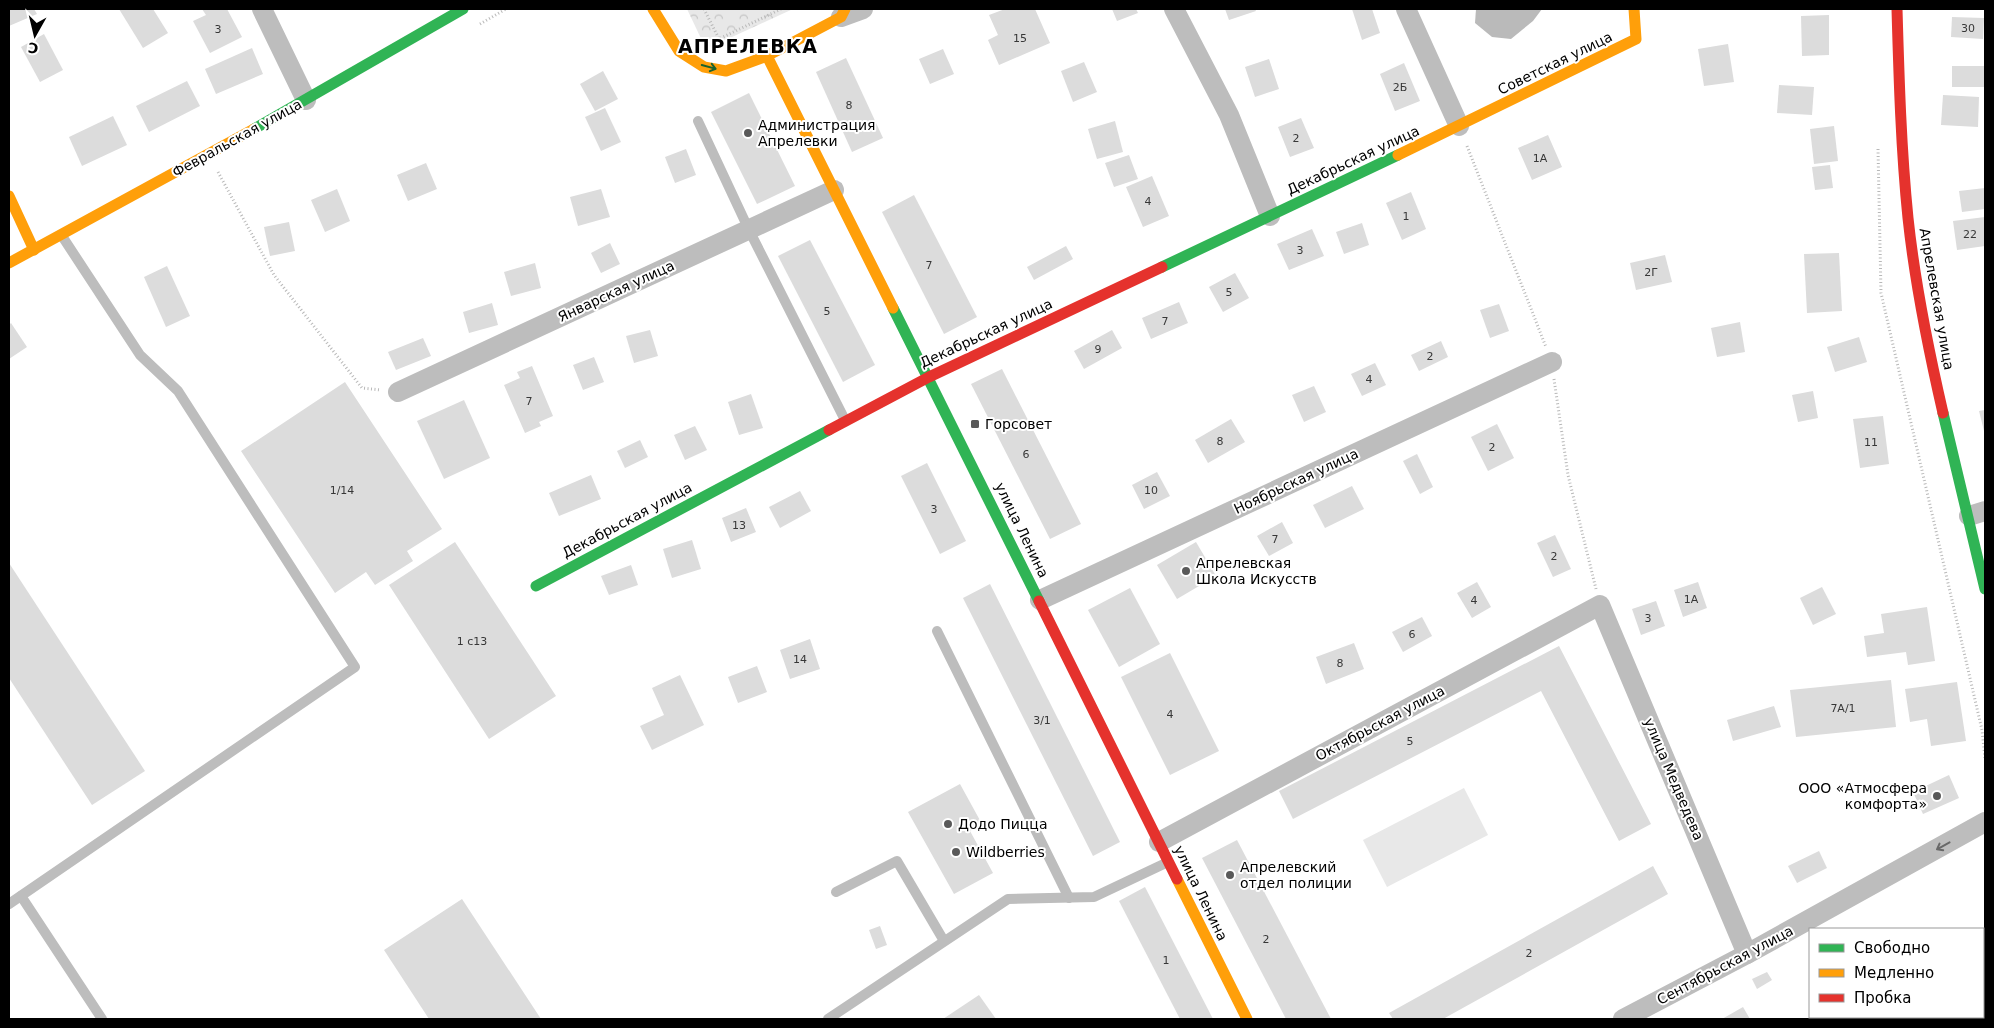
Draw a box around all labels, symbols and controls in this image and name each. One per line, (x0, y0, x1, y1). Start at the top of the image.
north arrow (10, 10, 60, 60)
house number: 30 (1961, 22, 1975, 35)
house number: 3 (215, 23, 222, 36)
street label: Советская улица (1495, 28, 1615, 98)
house number: 15 (1013, 32, 1027, 45)
district label: АПРЕЛЕВКА (678, 35, 818, 57)
text: С (27, 39, 39, 57)
one-way arrow (700, 63, 716, 72)
house number: 2Б (1393, 81, 1407, 94)
street label: Февральская улица (169, 96, 305, 180)
house number: 8 (846, 99, 853, 112)
place label: Администрация Апрелевки (758, 117, 876, 149)
street label: Декабрьская улица (1284, 122, 1422, 198)
marker: Администрация Апрелевки (742, 127, 754, 139)
house number: 2 (1293, 132, 1300, 145)
house number: 1А (1533, 152, 1548, 165)
house number: 4 (1145, 195, 1152, 208)
house number: 1 (1403, 210, 1410, 223)
street label: Апрелевская улица (1917, 227, 1957, 371)
house number: 22 (1963, 228, 1977, 241)
house number: 3 (1297, 244, 1304, 257)
street label: Январская улица (555, 257, 677, 325)
house number: 7 (926, 259, 933, 272)
house number: 2Г (1644, 266, 1658, 279)
house number: 5 (1226, 286, 1233, 299)
street label: Декабрьская улица (917, 295, 1055, 371)
house number: 5 (824, 305, 831, 318)
house number: 7 (1162, 315, 1169, 328)
house number: 9 (1095, 343, 1102, 356)
house number: 2 (1427, 350, 1434, 363)
house number: 4 (1366, 373, 1373, 386)
house number: 7 (526, 395, 533, 408)
place label: Горсовет (985, 416, 1052, 432)
marker: Горсовет (969, 418, 981, 430)
house number: 8 (1217, 435, 1224, 448)
house number: 11 (1864, 436, 1878, 449)
house number: 2 (1489, 441, 1496, 454)
street label: Ноябрьская улица (1231, 445, 1361, 517)
house number: 6 (1023, 448, 1030, 461)
street label: Декабрьская улица (559, 479, 695, 561)
street label: улица Ленина (992, 480, 1052, 580)
house number: 1/14 (330, 484, 354, 497)
house number: 10 (1144, 484, 1158, 497)
house number: 3 (931, 503, 938, 516)
house number: 13 (732, 519, 746, 532)
house number: 7 (1272, 533, 1279, 546)
house number: 2 (1551, 550, 1558, 563)
place label: Апрелевская Школа Искусств (1196, 555, 1317, 587)
marker: Апрелевская Школа Искусств (1180, 565, 1192, 577)
house number: 1А (1684, 593, 1699, 606)
house number: 4 (1471, 594, 1478, 607)
house number: 3 (1645, 612, 1652, 625)
house number: 6 (1409, 628, 1416, 641)
house number: 1 с13 (457, 635, 487, 648)
house number: 14 (793, 653, 807, 666)
house number: 8 (1337, 657, 1344, 670)
street label: Октябрьская улица (1313, 682, 1447, 764)
house number: 7А/1 (1830, 702, 1856, 715)
house number: 4 (1167, 708, 1174, 721)
house number: 3/1 (1033, 714, 1051, 727)
street label: улица Медведева (1641, 715, 1707, 843)
house number: 5 (1407, 735, 1414, 748)
place label: ООО «Атмосфера комфорта» (1798, 780, 1927, 812)
marker: ООО «Атмосфера комфорта» (1931, 790, 1943, 802)
place label: Додо Пицца (958, 816, 1047, 832)
marker: Додо Пицца (942, 818, 954, 830)
one-way arrow (1935, 841, 1950, 851)
street label: улица Ленина (1171, 843, 1231, 943)
place label: Wildberries (966, 844, 1045, 860)
marker: Wildberries (950, 846, 962, 858)
place label: Апрелевский отдел полиции (1240, 859, 1352, 891)
marker: Апрелевский отдел полиции (1224, 869, 1236, 881)
street label: Сентябрьская улица (1654, 922, 1796, 1008)
legend (1809, 928, 1984, 1018)
house number: 2 (1263, 933, 1270, 946)
text: Свободно (1854, 939, 1930, 957)
house number: 2 (1526, 947, 1533, 960)
house number: 1 (1163, 954, 1170, 967)
text: Медленно (1854, 964, 1934, 982)
text: Пробка (1854, 989, 1911, 1007)

